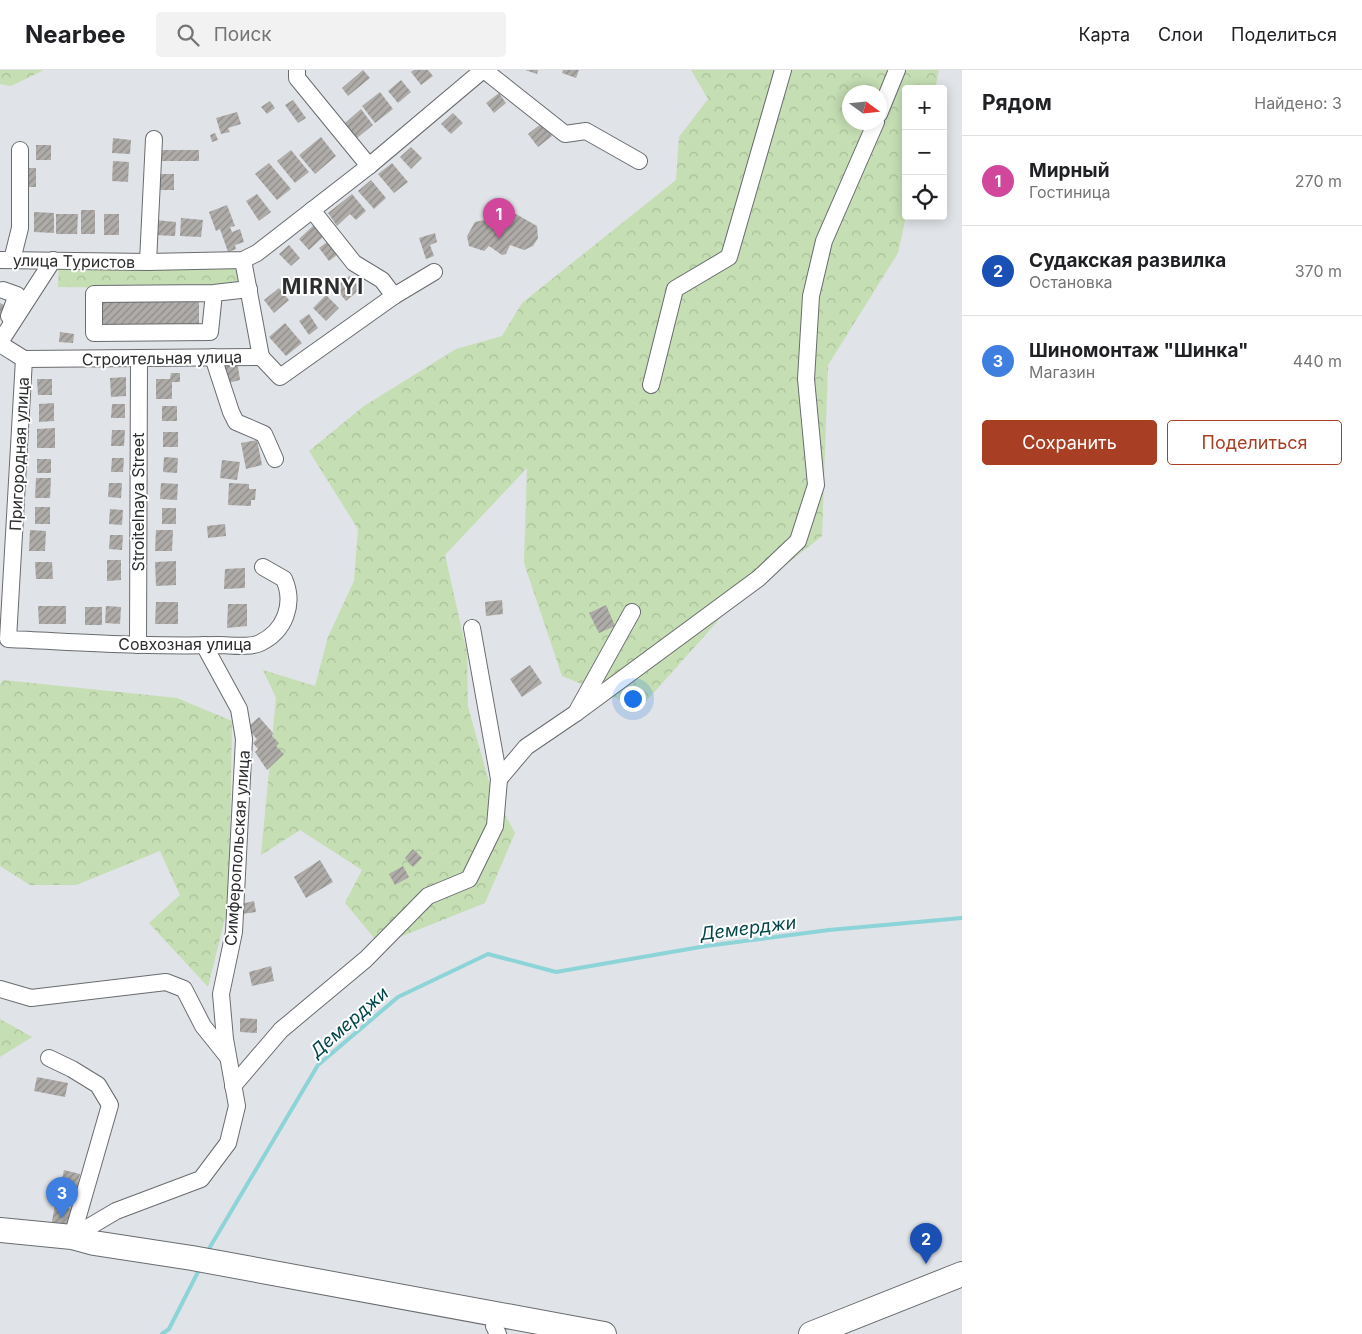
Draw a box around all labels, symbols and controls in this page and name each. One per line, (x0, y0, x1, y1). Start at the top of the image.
search box (156, 12, 506, 57)
text: Nearbee (25, 20, 126, 49)
icon: search (174, 21, 202, 49)
text: Поиск (214, 23, 272, 46)
text: Карта (1078, 24, 1130, 45)
text: Слои (1158, 24, 1203, 45)
text: Поделиться (1231, 24, 1337, 45)
north arrow (842, 85, 887, 130)
map controls (902, 85, 947, 220)
button: + (902, 85, 947, 130)
text: Рядом (982, 90, 1052, 115)
text: Найдено: 3 (1254, 93, 1342, 113)
button: − (902, 130, 947, 175)
text: Мирный (1029, 159, 1110, 182)
text: 1 (995, 171, 1001, 191)
text: 270 m (1295, 171, 1342, 191)
button: locate (902, 175, 947, 220)
text: Гостиница (1029, 182, 1110, 202)
pin: 1 (483, 198, 515, 239)
text: Судакская развилка (1029, 249, 1226, 272)
street label: улица Туристов (13, 250, 135, 272)
text: 2 (993, 261, 1003, 281)
text: 370 m (1295, 261, 1342, 281)
text: Остановка (1029, 272, 1113, 292)
district label: MIRNYI (282, 274, 364, 299)
text: Шиномонтаж "Шинка" (1029, 339, 1249, 362)
street label: Строительная улица (82, 347, 242, 369)
text: 3 (993, 351, 1003, 371)
text: 440 m (1293, 351, 1342, 371)
text: Магазин (1029, 362, 1095, 382)
street label: Пригородная улица (5, 376, 33, 532)
button: Сохранить (982, 420, 1157, 465)
button: Поделиться (1167, 420, 1342, 465)
street label: Stroitelnaya Street (128, 433, 148, 571)
street label: Совхозная улица (118, 634, 252, 654)
your location (620, 686, 646, 712)
street label: Симферопольская улица (220, 750, 254, 946)
water label: Демерджи (698, 912, 798, 944)
water label: Демерджи (305, 982, 393, 1062)
pin: 3 (46, 1177, 78, 1218)
pin: 2 (910, 1223, 942, 1264)

